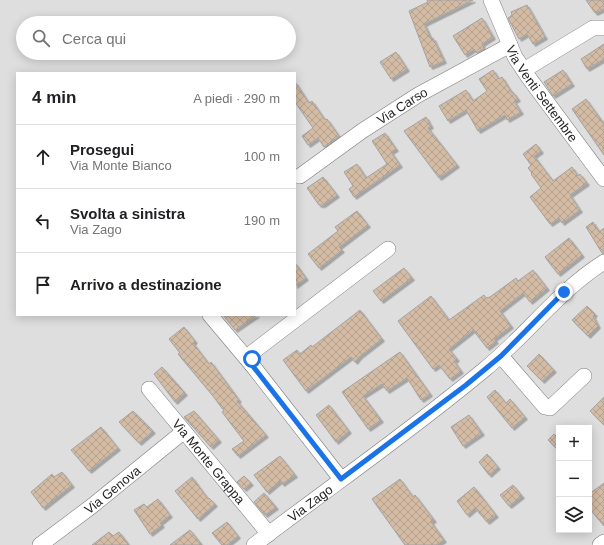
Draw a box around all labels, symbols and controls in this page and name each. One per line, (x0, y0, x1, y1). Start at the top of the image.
search box (16, 16, 296, 60)
icon: search (30, 27, 52, 49)
text: Cerca qui (62, 30, 126, 47)
street label: Via Venti Settembre (503, 43, 581, 145)
street label: Via Carso (374, 84, 430, 127)
text: 4 min (32, 88, 76, 107)
text: A piedi · 290 m (193, 91, 280, 106)
text: Prosegui (70, 141, 134, 158)
icon: ahead (32, 146, 54, 168)
text: 100 m (244, 149, 280, 164)
text: Via Monte Bianco (70, 158, 172, 173)
text: Svolta a sinistra (70, 205, 185, 222)
icon: left (32, 210, 54, 232)
text: 190 m (244, 213, 280, 228)
text: Via Zago (70, 222, 122, 237)
icon: arrive (32, 274, 54, 296)
text: Arrivo a destinazione (70, 276, 222, 293)
route end (555, 283, 573, 301)
route start (243, 350, 261, 368)
street label: Via Monte Grappa (169, 416, 248, 508)
map controls (556, 425, 592, 533)
button: + (556, 425, 592, 461)
button: − (556, 461, 592, 497)
street label: Via Genova (82, 462, 144, 517)
street label: Via Zago (285, 482, 336, 525)
button: layers (556, 497, 592, 533)

